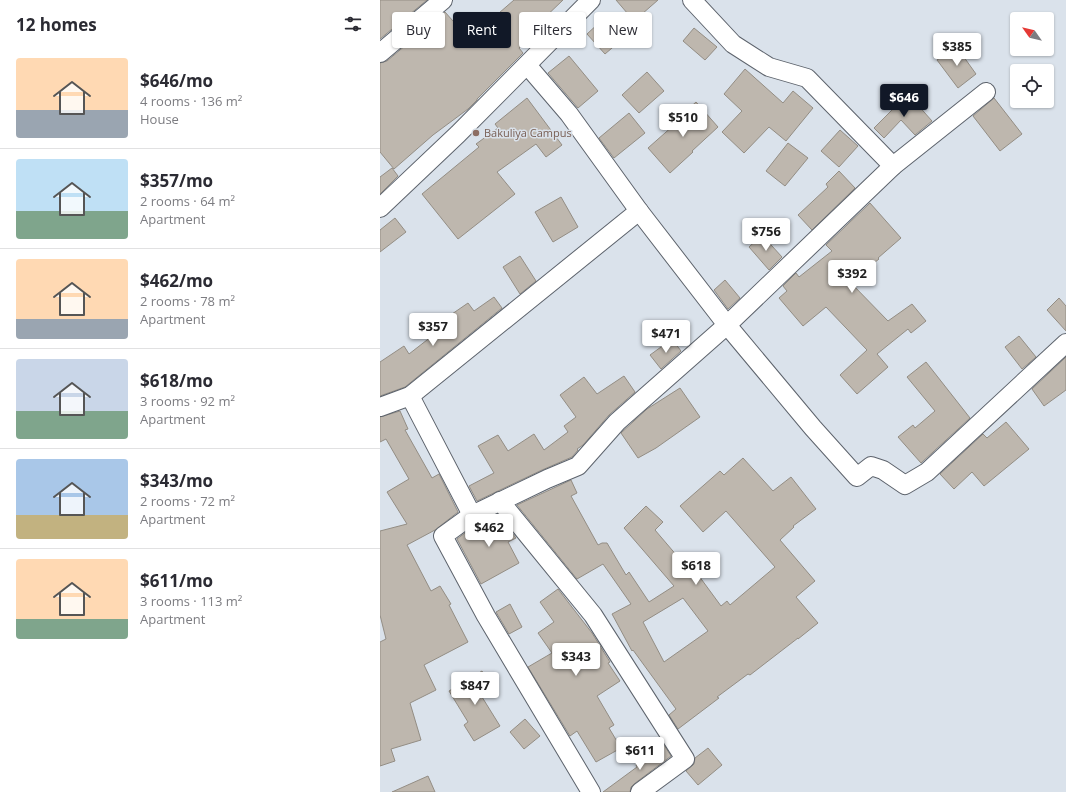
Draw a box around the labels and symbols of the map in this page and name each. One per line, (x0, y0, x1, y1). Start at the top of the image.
north arrow (1010, 12, 1054, 56)
pin: $385 (933, 33, 981, 67)
pin: $646 (880, 84, 928, 118)
pin: $510 (659, 104, 707, 138)
place label: Bakuliya Campus (484, 125, 572, 140)
marker: Bakuliya Campus (471, 128, 481, 138)
pin: $756 (742, 218, 790, 252)
pin: $392 (828, 260, 876, 294)
pin: $357 (409, 313, 457, 347)
pin: $471 (642, 320, 690, 354)
pin: $462 (465, 514, 513, 548)
pin: $618 (672, 552, 720, 586)
pin: $343 (552, 643, 600, 677)
pin: $847 (451, 672, 499, 706)
pin: $611 (616, 737, 664, 771)

